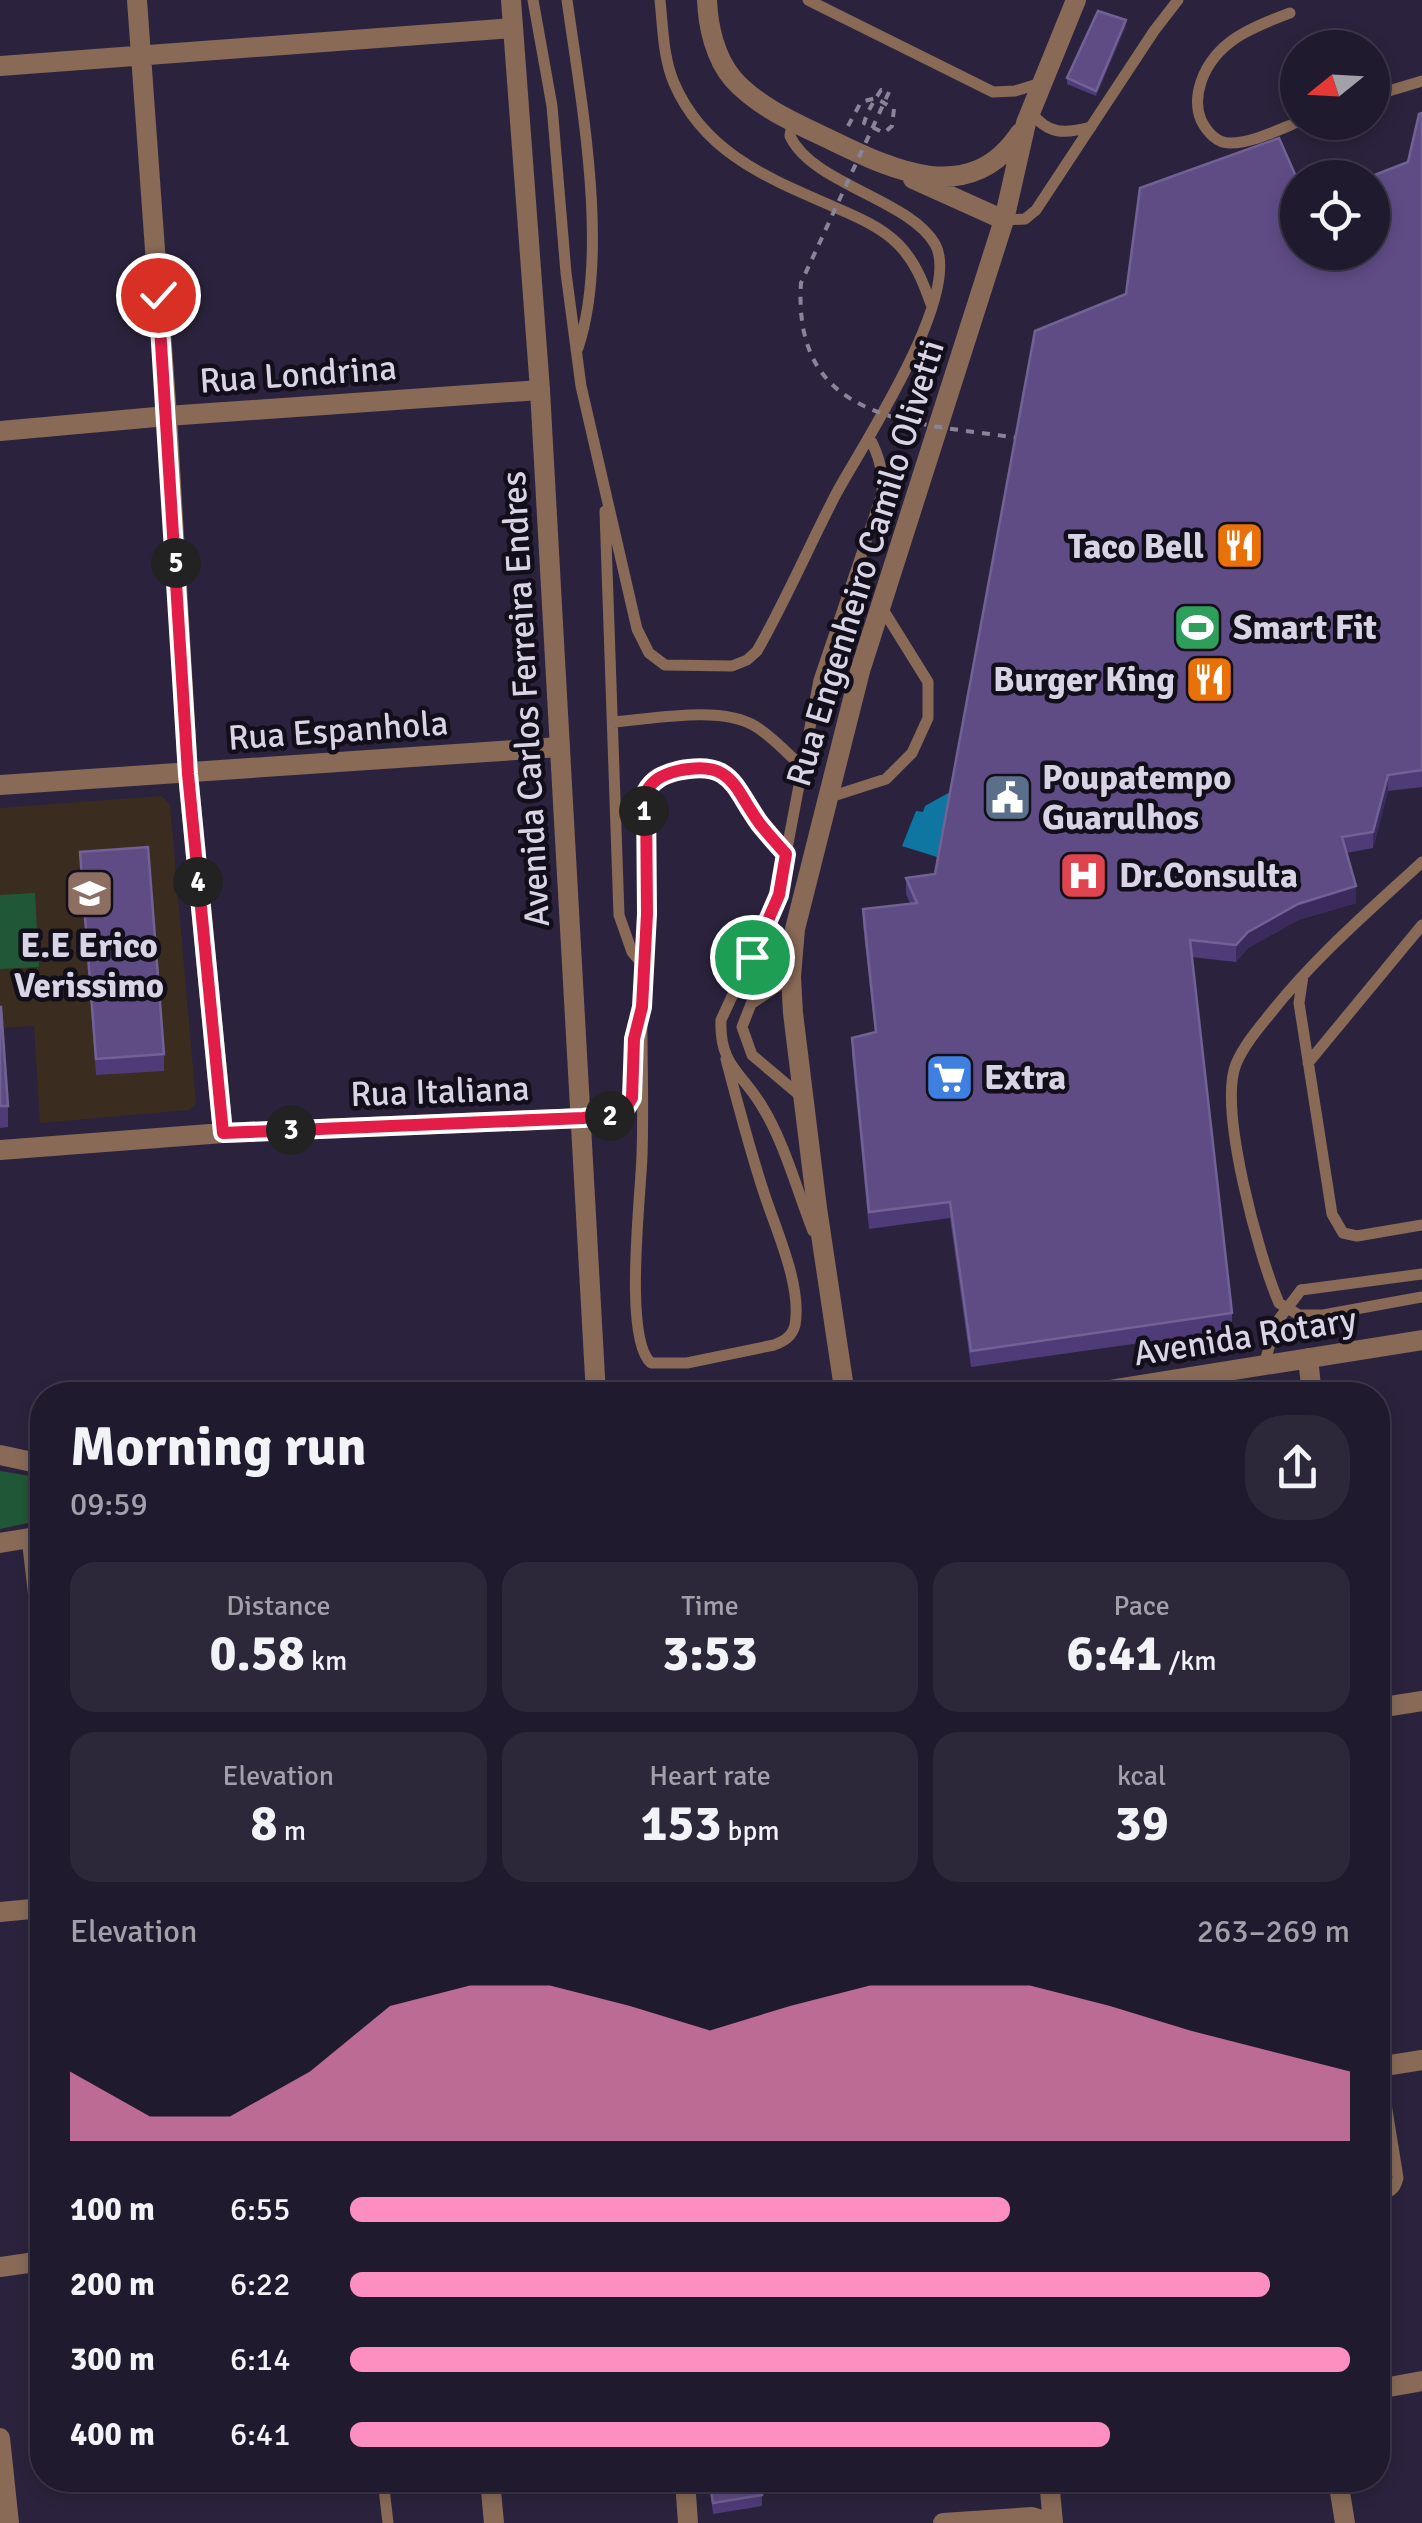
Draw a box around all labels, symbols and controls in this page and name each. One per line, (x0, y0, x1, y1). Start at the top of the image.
north arrow (1280, 30, 1390, 140)
map controls (1280, 30, 1390, 270)
button: locate (1280, 160, 1390, 270)
pin (116, 253, 201, 338)
icon: check (131, 268, 186, 323)
street label: Rua Engenheiro Camilo Olivetti (777, 335, 954, 791)
street label: Rua Londrina (198, 346, 398, 403)
street label: Avenida Carlos Ferreira Endres (492, 470, 559, 928)
restaurant icon: Taco Bell (1213, 520, 1265, 572)
place label: Taco Bell (1068, 525, 1204, 568)
pin: 5 (151, 538, 201, 588)
text: 5 (168, 546, 184, 580)
sports icon: Smart Fit (1172, 601, 1224, 653)
place label: Smart Fit (1233, 606, 1377, 649)
restaurant icon: Burger King (1184, 653, 1236, 705)
place label: Burger King (993, 658, 1175, 701)
street label: Rua Espanhola (226, 701, 450, 760)
place label: Poupatempo Guarulhos (1042, 756, 1231, 839)
public building icon: Poupatempo Guarulhos (981, 771, 1033, 823)
pin: 1 (619, 786, 669, 836)
text: 1 (636, 794, 652, 828)
hospital icon: Dr.Consulta (1058, 849, 1110, 901)
place label: Dr.Consulta (1119, 854, 1298, 897)
pin: 4 (173, 857, 223, 907)
text: 4 (190, 865, 206, 899)
school or university icon: E.E Erico Verissimo (63, 867, 115, 919)
pin (710, 915, 795, 1000)
place label: E.E Erico Verissimo (14, 924, 164, 1007)
icon: arrive (725, 930, 780, 985)
supermarket icon: Extra (923, 1051, 975, 1103)
place label: Extra (984, 1056, 1066, 1099)
street label: Rua Italiana (350, 1067, 530, 1116)
pin: 2 (585, 1091, 635, 1141)
text: 2 (602, 1099, 618, 1133)
pin: 3 (266, 1105, 316, 1155)
text: 3 (283, 1113, 299, 1147)
street label: Avenida Rotary (1131, 1298, 1360, 1375)
text: Morning run (70, 1413, 367, 1481)
button: share (1245, 1415, 1350, 1520)
text: 09:59 (70, 1485, 148, 1524)
text: Distance (226, 1589, 330, 1623)
text: Time (681, 1589, 739, 1623)
text: Pace (1113, 1589, 1170, 1623)
text: 0.58 (209, 1623, 305, 1685)
text: 3:53 (662, 1623, 758, 1685)
text: 6:41 (1067, 1623, 1162, 1685)
text: km (305, 1644, 347, 1678)
text: /km (1162, 1644, 1217, 1678)
text: Elevation (223, 1759, 334, 1793)
text: Heart rate (649, 1759, 771, 1793)
text: kcal (1117, 1759, 1166, 1793)
text: 8 (251, 1793, 278, 1855)
text: 153 (640, 1793, 721, 1855)
text: 39 (1115, 1793, 1169, 1855)
text: m (278, 1814, 306, 1848)
text: bpm (721, 1814, 780, 1848)
text: Elevation (70, 1912, 197, 1951)
text: 263–269 m (1197, 1912, 1350, 1951)
text: 100 m (70, 2190, 155, 2229)
text: 6:55 (230, 2190, 290, 2229)
text: 200 m (70, 2265, 155, 2304)
text: 6:22 (230, 2265, 290, 2304)
text: 300 m (70, 2340, 155, 2379)
text: 6:14 (230, 2340, 290, 2379)
text: 400 m (70, 2415, 155, 2454)
text: 6:41 (230, 2415, 290, 2454)

